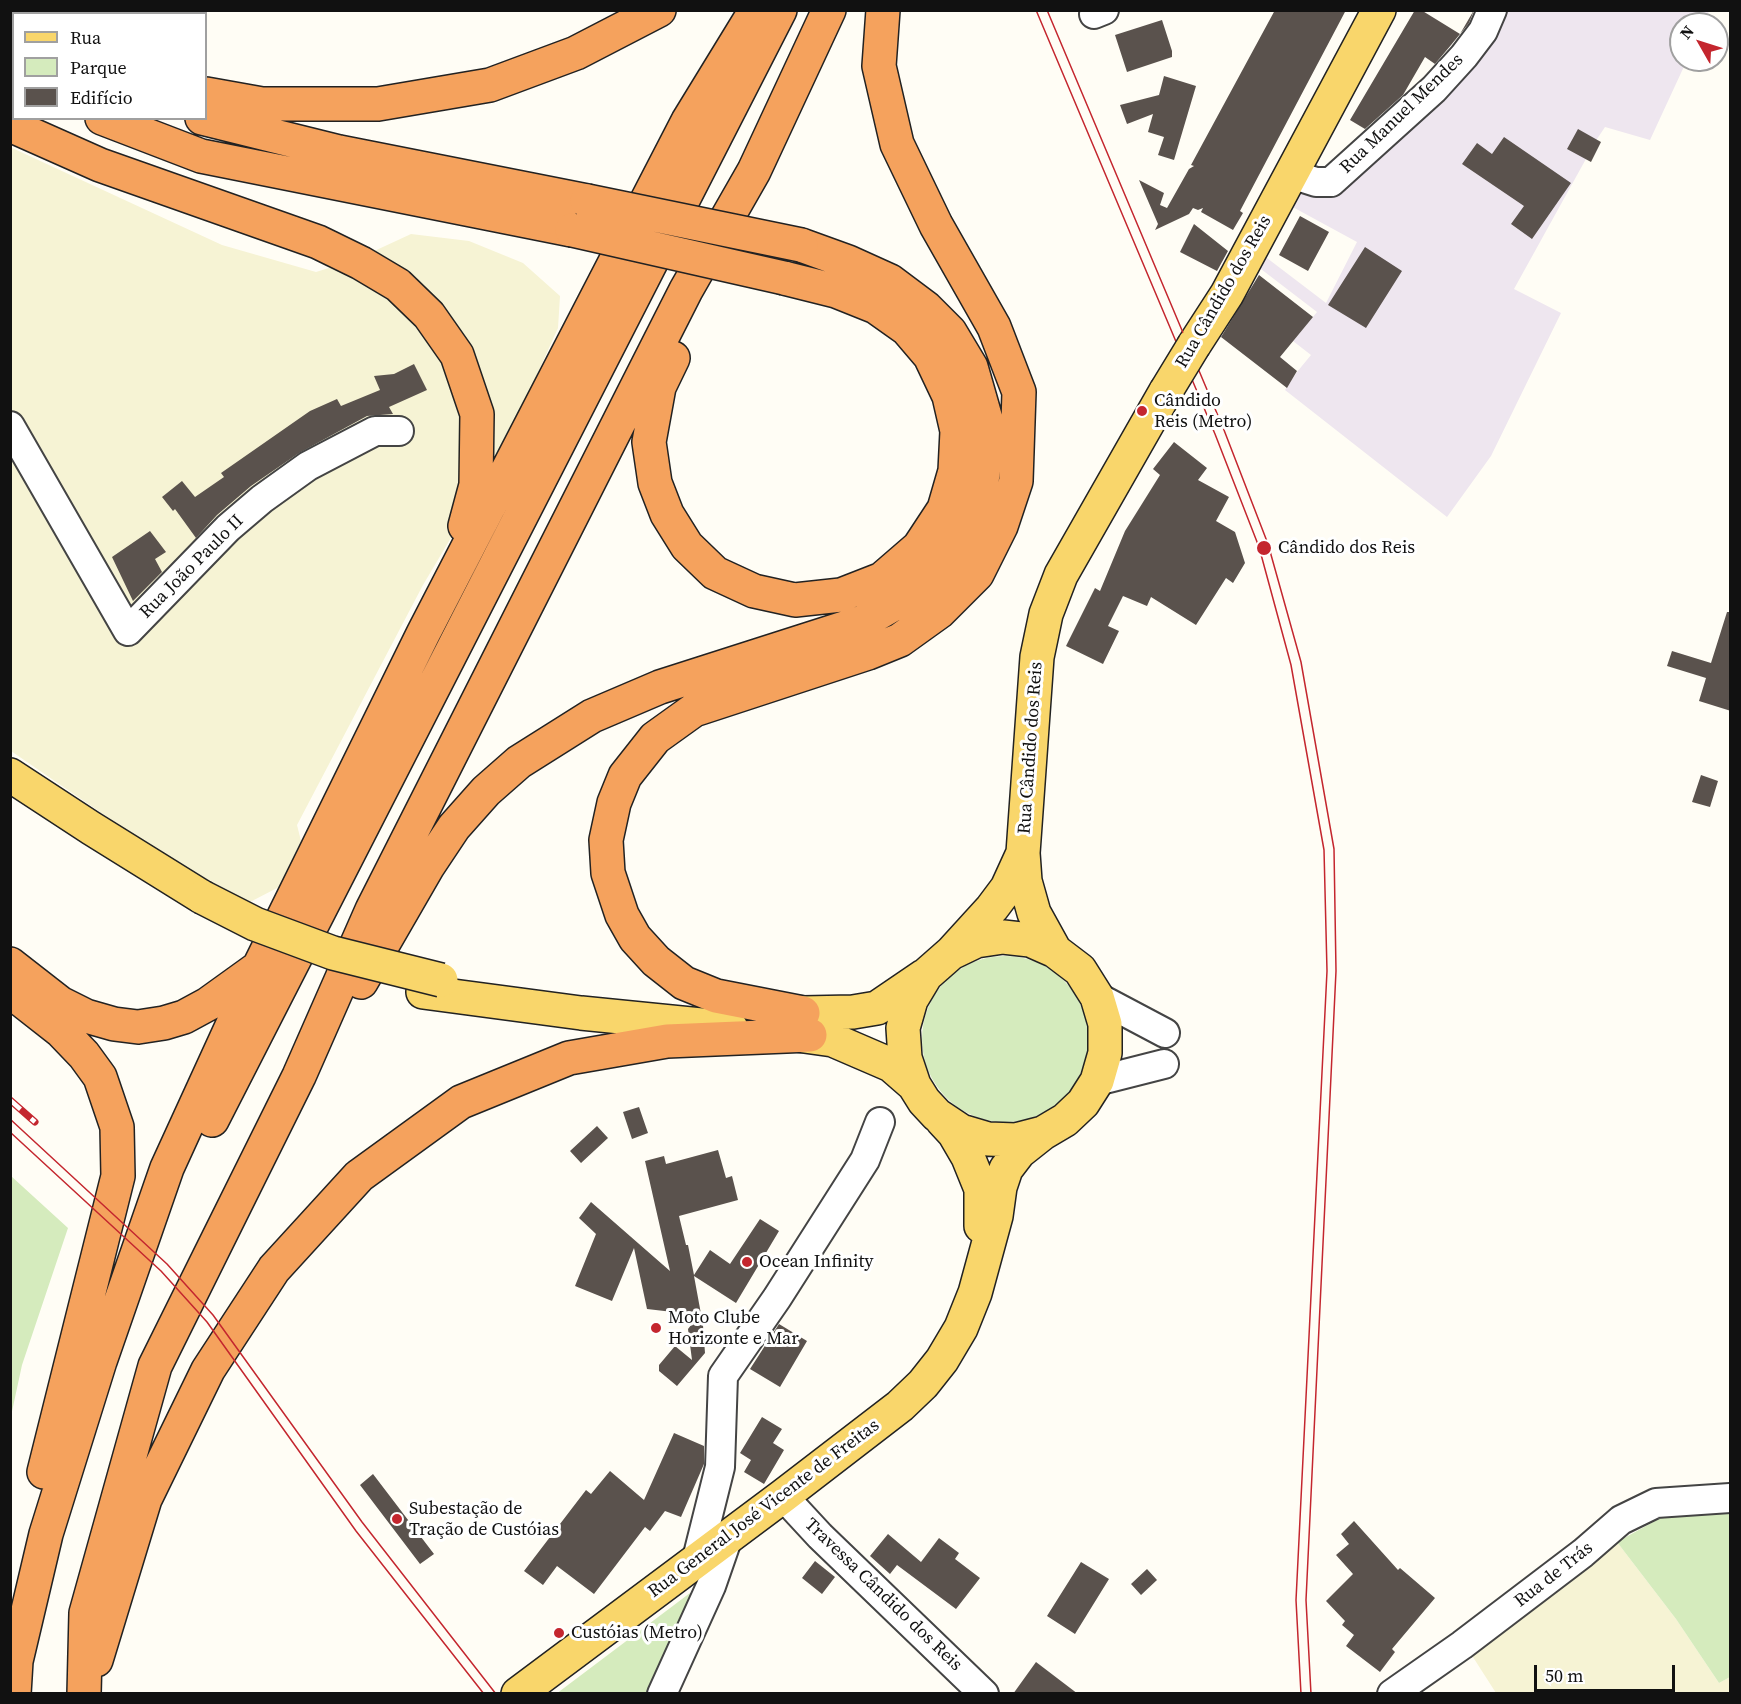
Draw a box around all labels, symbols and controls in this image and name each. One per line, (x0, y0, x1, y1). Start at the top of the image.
legend (12, 12, 207, 120)
north arrow (1669, 12, 1729, 72)
text: N (1674, 20, 1699, 43)
text: Rua (70, 25, 101, 50)
street label: Rua Manuel Mendes (1336, 50, 1468, 178)
text: Parque (70, 55, 127, 80)
text: Edifício (70, 85, 133, 110)
street label: Rua Cândido dos Reis (1172, 212, 1276, 372)
place label: Cândido Reis (Metro) (1154, 390, 1252, 432)
marker: Cândido Reis (Metro) (1135, 404, 1149, 418)
street label: Rua João Paulo II (136, 511, 248, 623)
place label: Cândido dos Reis (1278, 537, 1415, 559)
marker: Cândido dos Reis (1255, 539, 1273, 557)
street label: Rua Cândido dos Reis (1014, 661, 1048, 835)
place label: Ocean Infinity (759, 1251, 874, 1273)
marker: Ocean Infinity (740, 1255, 754, 1269)
place label: Moto Clube Horizonte e Mar (668, 1307, 799, 1350)
marker: Moto Clube Horizonte e Mar (649, 1321, 663, 1335)
street label: Rua General José Vicente de Freitas (644, 1415, 884, 1603)
place label: Subestação de Tração de Custóias (409, 1498, 559, 1540)
marker: Subestação de Tração de Custóias (390, 1512, 404, 1526)
street label: Travessa Cândido dos Reis (800, 1514, 966, 1676)
street label: Rua de Trás (1510, 1538, 1598, 1612)
place label: Custóias (Metro) (571, 1622, 703, 1644)
marker: Custóias (Metro) (552, 1626, 566, 1640)
scale bar (1537, 1653, 1678, 1691)
text: 50 m (1545, 1663, 1583, 1688)

